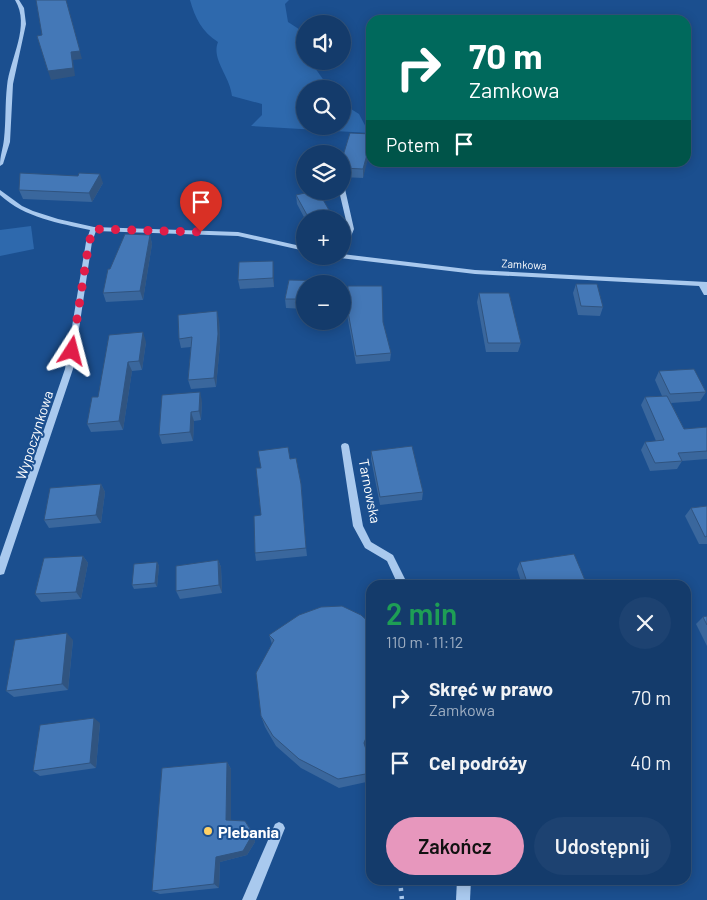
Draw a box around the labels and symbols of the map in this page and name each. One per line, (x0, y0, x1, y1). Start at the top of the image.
pin (180, 181, 222, 232)
street label: Zamkowa (501, 256, 547, 272)
position arrow (45, 324, 97, 376)
street label: Wypoczynkowa (12, 388, 56, 482)
street label: Tarnowska (355, 457, 385, 525)
place label: Plebania (218, 822, 279, 841)
marker: Plebania (202, 825, 214, 837)

